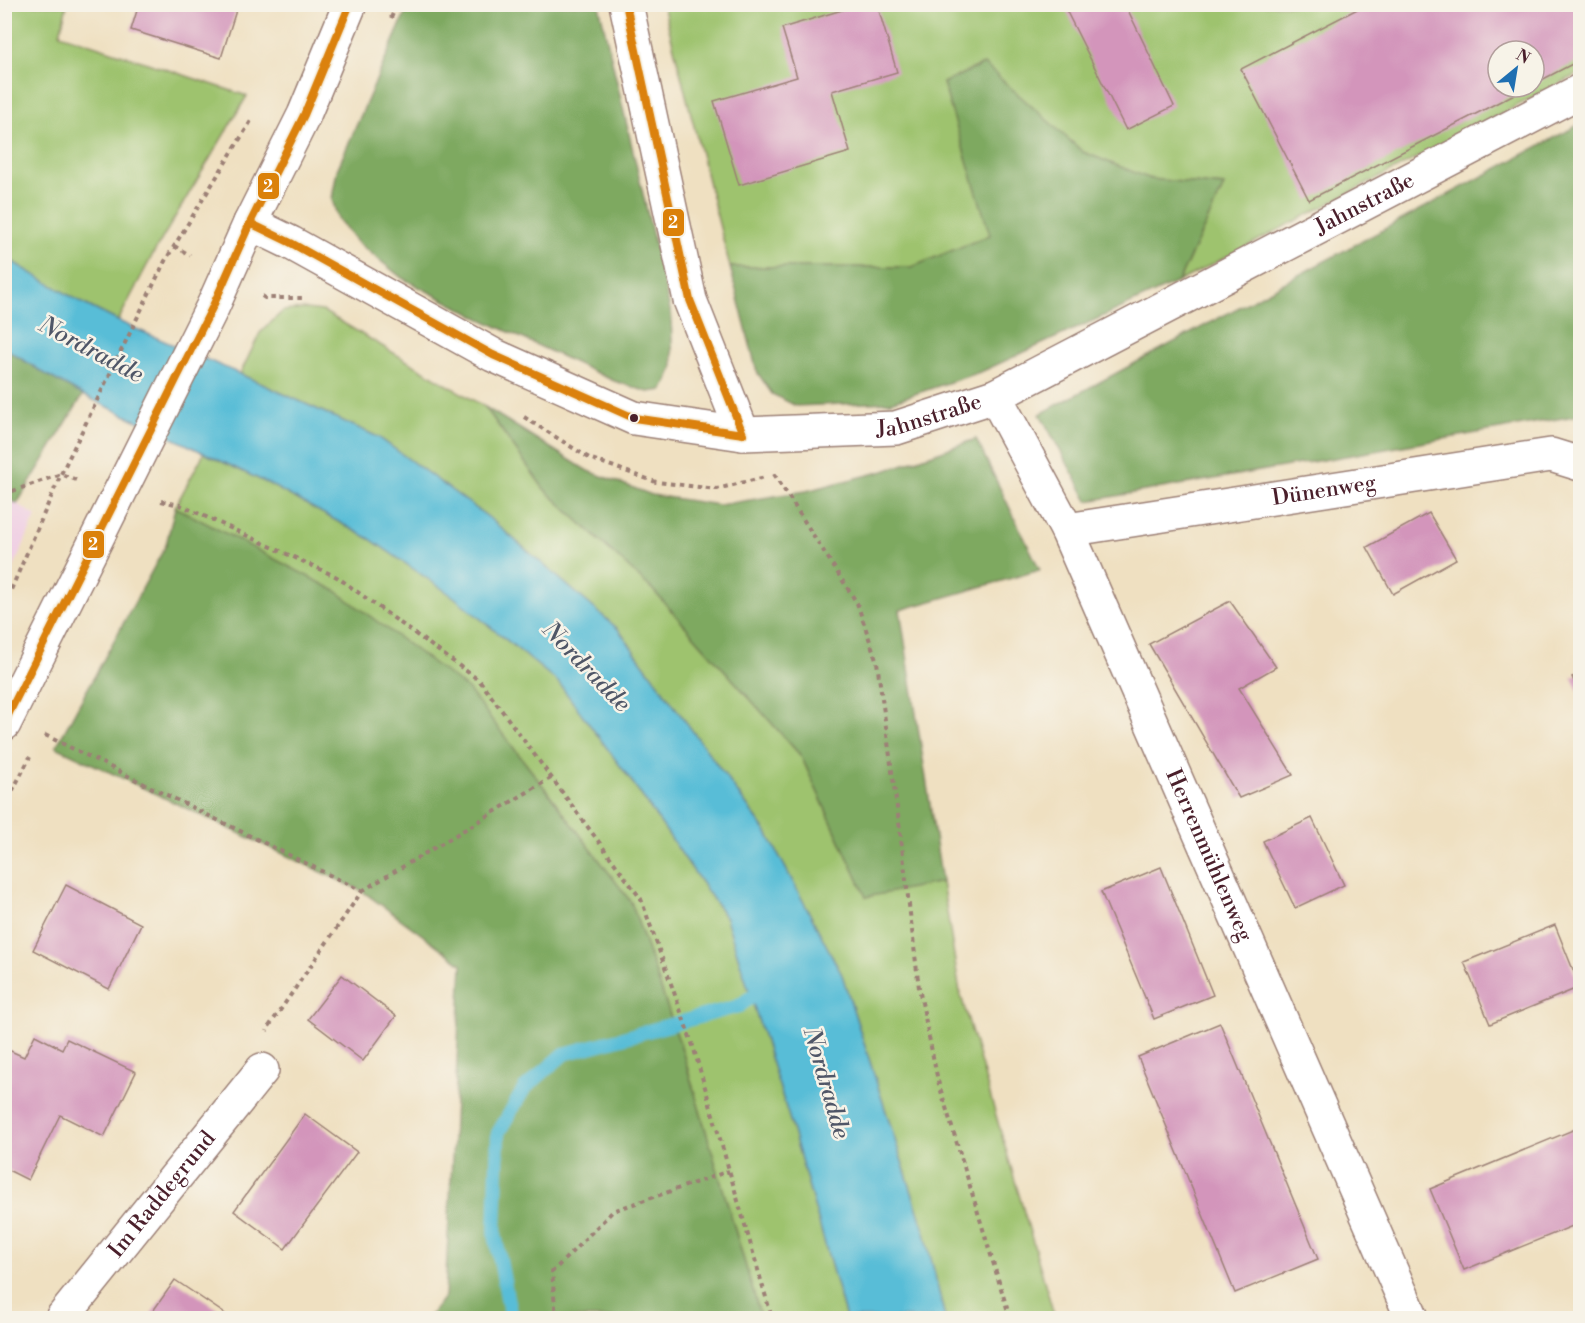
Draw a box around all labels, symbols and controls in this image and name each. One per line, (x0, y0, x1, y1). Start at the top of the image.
north arrow (1486, 39, 1546, 99)
text: N (1513, 45, 1534, 69)
street label: Jahnstraße (1309, 166, 1419, 241)
line badge: 2 (257, 172, 280, 200)
text: 2 (263, 177, 273, 197)
line badge: 2 (662, 208, 685, 237)
text: 2 (668, 213, 678, 233)
water label: Nordradde (33, 309, 149, 390)
street label: Jahnstraße (875, 388, 985, 442)
unlabelled marker (628, 412, 640, 424)
street label: Dünenweg (1270, 469, 1378, 512)
line badge: 2 (82, 530, 105, 559)
text: 2 (88, 535, 98, 555)
water label: Nordradde (535, 615, 637, 719)
street label: Herrenmühlenweg (1160, 765, 1259, 946)
water label: Nordradde (796, 1023, 856, 1142)
street label: Im Raddegrund (103, 1125, 221, 1263)

